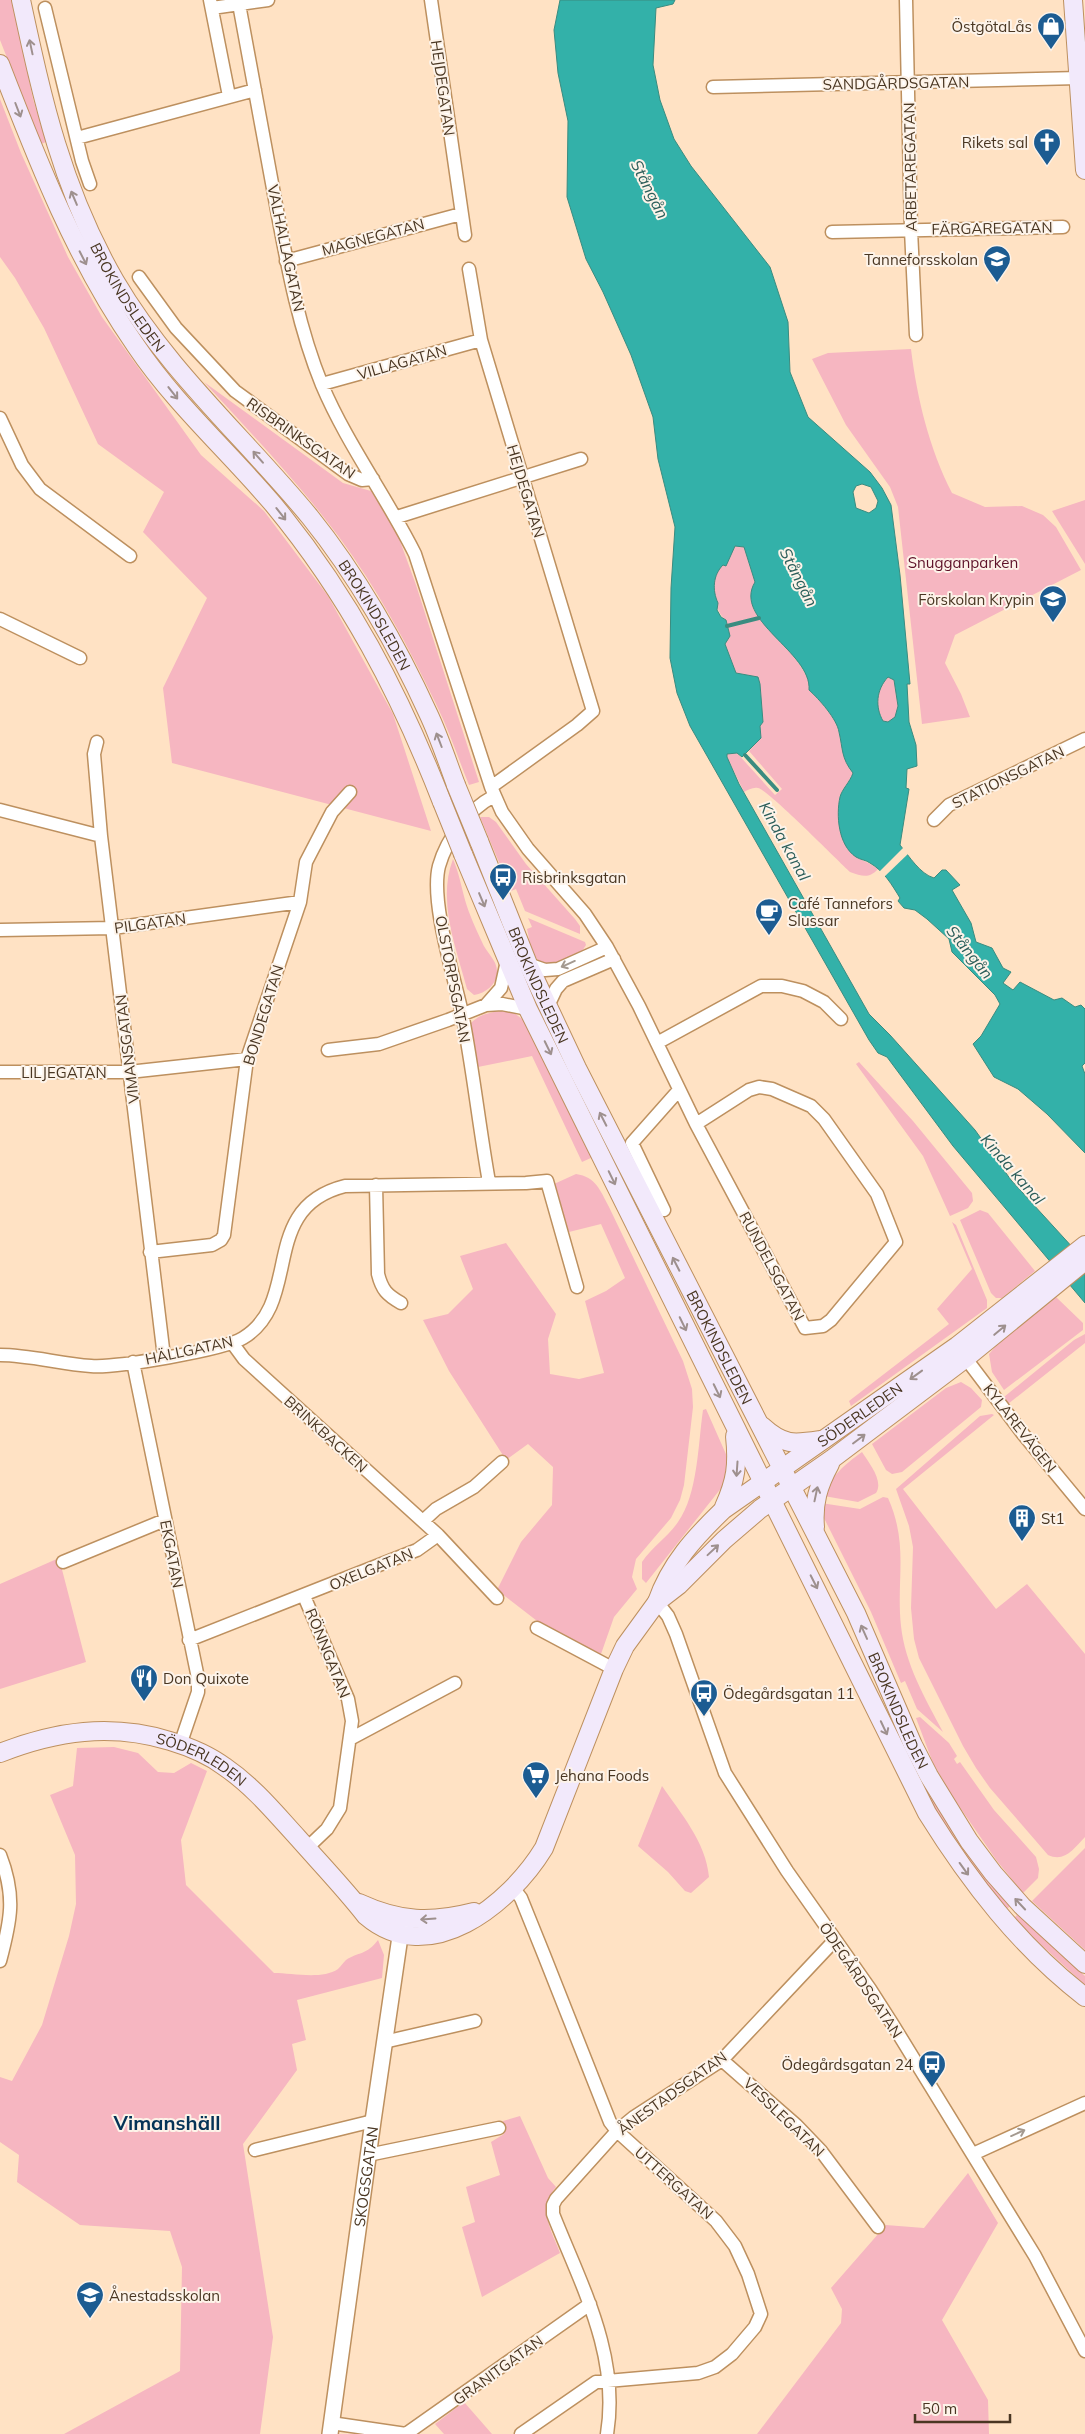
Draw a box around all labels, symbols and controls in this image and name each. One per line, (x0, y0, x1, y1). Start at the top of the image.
shop icon: ÖstgötaLås (1036, 11, 1066, 50)
place label: ÖstgötaLås (951, 17, 1032, 36)
one-way arrow (26, 39, 35, 55)
street label: HEJDEGATAN (427, 39, 459, 137)
street label: SANDGÅRDSGATAN (822, 71, 969, 94)
one-way arrow (14, 101, 23, 117)
street label: ARBETAREGATAN (899, 102, 921, 232)
church icon: Rikets sal (1032, 127, 1062, 166)
place label: Rikets sal (962, 133, 1028, 152)
water label: Stångån (627, 156, 673, 222)
street label: VALHALLAGATAN (263, 183, 309, 313)
one-way arrow (69, 191, 79, 206)
street label: MAGNEGATAN (320, 214, 426, 260)
street label: FÄRGAREGATAN (931, 217, 1053, 239)
street label: BROKINDSLEDEN (87, 239, 170, 355)
school or university icon: Tanneforsskolan (982, 244, 1012, 283)
one-way arrow (79, 250, 88, 265)
place label: Tanneforsskolan (864, 250, 978, 269)
street label: VILLAGATAN (355, 340, 449, 384)
one-way arrow (167, 386, 178, 399)
street label: RISBRINKSGATAN (243, 393, 359, 483)
street label: HEJDEGATAN (503, 442, 549, 540)
one-way arrow (253, 451, 264, 464)
one-way arrow (275, 508, 286, 521)
water label: Stångån (776, 544, 822, 610)
park label: Snugganparken (908, 553, 1018, 572)
street label: BROKINDSLEDEN (335, 556, 415, 673)
school or university icon: Förskolan Krypin (1038, 584, 1068, 623)
place label: Förskolan Krypin (918, 590, 1034, 609)
one-way arrow (434, 733, 443, 748)
street label: STATIONSGATAN (949, 742, 1067, 812)
water label: Kinda kanal (755, 798, 815, 884)
bus stop icon: Risbrinksgatan (488, 862, 518, 901)
place label: Risbrinksgatan (522, 868, 626, 887)
one-way arrow (478, 891, 487, 907)
place label: Café Tannefors Slussar (788, 894, 893, 930)
cafe icon: Café Tannefors Slussar (754, 897, 784, 936)
street label: PILGATAN (113, 909, 187, 937)
street label: OLSTORPSGATAN (431, 914, 475, 1044)
water label: Stångån (942, 921, 998, 983)
street label: BROKINDSLEDEN (505, 924, 573, 1046)
one-way arrow (561, 960, 576, 970)
street label: BONDEGATAN (239, 963, 287, 1067)
street label: VIMANSGATAN (111, 993, 143, 1105)
one-way arrow (544, 1040, 553, 1055)
street label: LILJEGATAN (21, 1063, 107, 1082)
one-way arrow (598, 1112, 607, 1127)
water label: Kinda kanal (977, 1130, 1049, 1209)
one-way arrow (608, 1170, 617, 1185)
street label: RUNDELSGATAN (735, 1208, 809, 1324)
one-way arrow (671, 1257, 681, 1272)
street label: BROKINDSLEDEN (683, 1287, 757, 1407)
one-way arrow (679, 1316, 689, 1331)
one-way arrow (993, 1324, 1006, 1335)
street label: HÄLLGATAN (143, 1331, 235, 1369)
one-way arrow (909, 1370, 923, 1380)
street label: SÖDERLEDEN (813, 1378, 906, 1451)
street label: KYLAREVÄGEN (979, 1380, 1061, 1476)
one-way arrow (712, 1383, 722, 1398)
street label: BRINKBACKEN (280, 1392, 372, 1476)
one-way arrow (852, 1433, 865, 1444)
one-way arrow (732, 1460, 741, 1476)
one-way arrow (812, 1487, 822, 1503)
building icon: St1 (1007, 1503, 1037, 1542)
place label: St1 (1041, 1509, 1065, 1528)
street label: EKGATAN (156, 1518, 188, 1590)
street label: OXELGATAN (326, 1544, 416, 1594)
one-way arrow (706, 1544, 719, 1556)
one-way arrow (810, 1574, 819, 1589)
street label: RÖNNGATAN (301, 1605, 355, 1701)
one-way arrow (858, 1625, 868, 1640)
street label: BROKINDSLEDEN (865, 1649, 933, 1772)
restaurant icon: Don Quixote (129, 1663, 159, 1702)
place label: Don Quixote (163, 1669, 249, 1688)
bus stop icon: Ödegårdsgatan 11 (689, 1678, 719, 1717)
place label: Ödegårdsgatan 11 (723, 1684, 855, 1703)
one-way arrow (880, 1720, 889, 1735)
street label: SÖDERLEDEN (154, 1728, 251, 1790)
supermarket icon: Jehana Foods (521, 1760, 551, 1799)
place label: Jehana Foods (555, 1766, 649, 1785)
one-way arrow (959, 1862, 969, 1876)
one-way arrow (1014, 1898, 1026, 1911)
one-way arrow (421, 1915, 437, 1924)
street label: ÖDEGÅRDSGATAN (815, 1918, 908, 2041)
street label: ÅNESTADSGATAN (613, 2046, 730, 2139)
bus stop icon: Ödegårdsgatan 24 (917, 2049, 947, 2088)
place label: Ödegårdsgatan 24 (781, 2055, 913, 2074)
street label: VESSLEGATAN (739, 2073, 829, 2161)
district label: Vimanshäll (113, 2110, 221, 2135)
street label: SKOGSGATAN (349, 2125, 382, 2228)
one-way arrow (1010, 2128, 1025, 2138)
street label: UTTERGATAN (631, 2143, 717, 2223)
school or university icon: Ånestadsskolan (75, 2280, 105, 2319)
place label: Ånestadsskolan (109, 2285, 220, 2305)
street label: GRANITGATAN (449, 2331, 547, 2409)
scale bar (915, 2392, 1010, 2424)
text: 50 m (922, 2399, 957, 2418)

